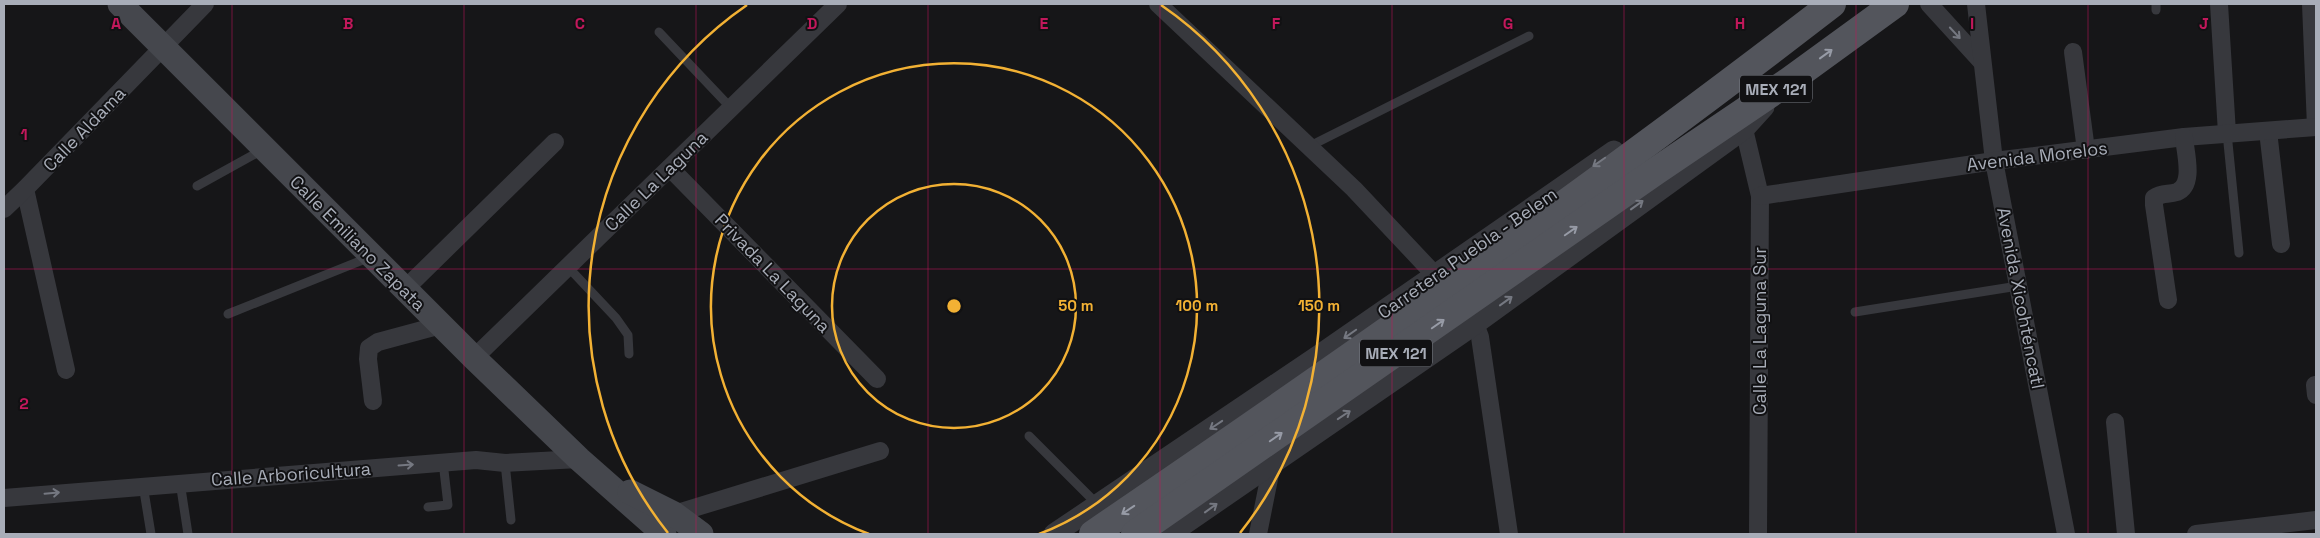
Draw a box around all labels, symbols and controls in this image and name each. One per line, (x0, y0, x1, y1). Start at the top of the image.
text: A (111, 13, 121, 34)
text: B (343, 13, 353, 34)
text: C (575, 13, 585, 34)
text: D (807, 13, 817, 34)
text: E (1040, 13, 1049, 34)
text: F (1272, 13, 1281, 34)
text: G (1503, 13, 1513, 34)
text: H (1735, 13, 1745, 34)
text: I (1970, 13, 1974, 34)
text: J (2199, 13, 2209, 34)
one-way arrow (1949, 26, 1961, 39)
one-way arrow (1818, 49, 1832, 59)
road number: MEX 121 (1740, 76, 1812, 102)
street label: Calle Aldama (38, 82, 130, 176)
text: 1 (20, 124, 28, 145)
street label: Calle La Laguna (600, 126, 712, 236)
street label: Avenida Morelos (1965, 136, 2109, 176)
one-way arrow (1592, 157, 1606, 167)
street label: Calle Emiliano Zapata (285, 170, 431, 316)
street label: Carretera Puebla - Belem (1373, 182, 1561, 324)
one-way arrow (1630, 200, 1644, 210)
street label: Avenida Xicohténcatl (1992, 205, 2050, 391)
street label: Privada La Laguna (710, 209, 836, 337)
one-way arrow (1564, 226, 1578, 236)
street label: Calle La Laguna Sur (1748, 247, 1771, 415)
text: 50 m (1058, 296, 1094, 315)
text: 100 m (1176, 296, 1218, 315)
text: 150 m (1298, 296, 1340, 315)
one-way arrow (1499, 296, 1513, 306)
centre of rings (945, 297, 963, 315)
one-way arrow (1431, 319, 1445, 329)
one-way arrow (1343, 329, 1357, 339)
road number: MEX 121 (1360, 339, 1432, 366)
text: 2 (19, 393, 29, 414)
one-way arrow (1337, 410, 1351, 420)
one-way arrow (1209, 421, 1223, 431)
one-way arrow (1269, 432, 1283, 442)
street label: Calle Arboricultura (210, 457, 372, 491)
one-way arrow (398, 461, 414, 470)
one-way arrow (44, 489, 60, 498)
one-way arrow (1204, 502, 1217, 513)
one-way arrow (1122, 505, 1136, 515)

